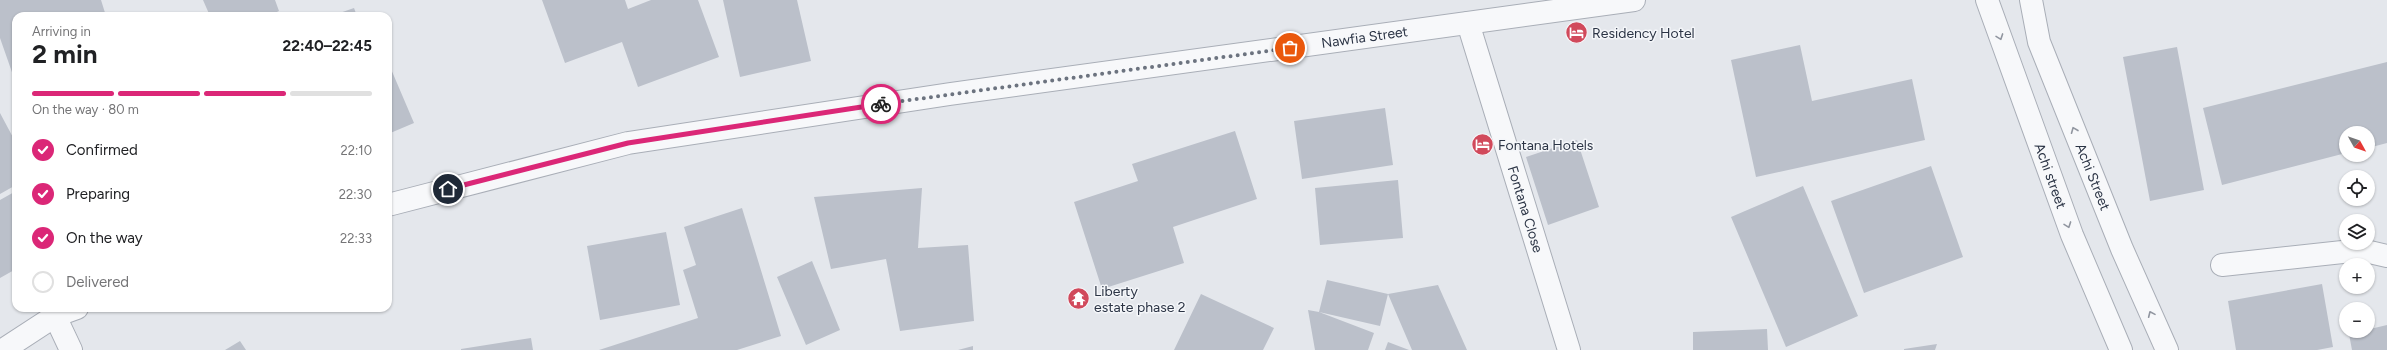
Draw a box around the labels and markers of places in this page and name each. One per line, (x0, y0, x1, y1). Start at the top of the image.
hotel icon: Residency Hotel (1564, 20, 1590, 46)
place label: Residency Hotel (1592, 25, 1695, 42)
pin (1273, 31, 1307, 65)
hotel icon: Fontana Hotels (1470, 132, 1496, 158)
place label: Fontana Hotels (1498, 137, 1593, 154)
pin (431, 172, 465, 206)
place label: Liberty estate phase 2 (1094, 283, 1186, 316)
temple icon: Liberty estate phase 2 (1065, 286, 1091, 312)

